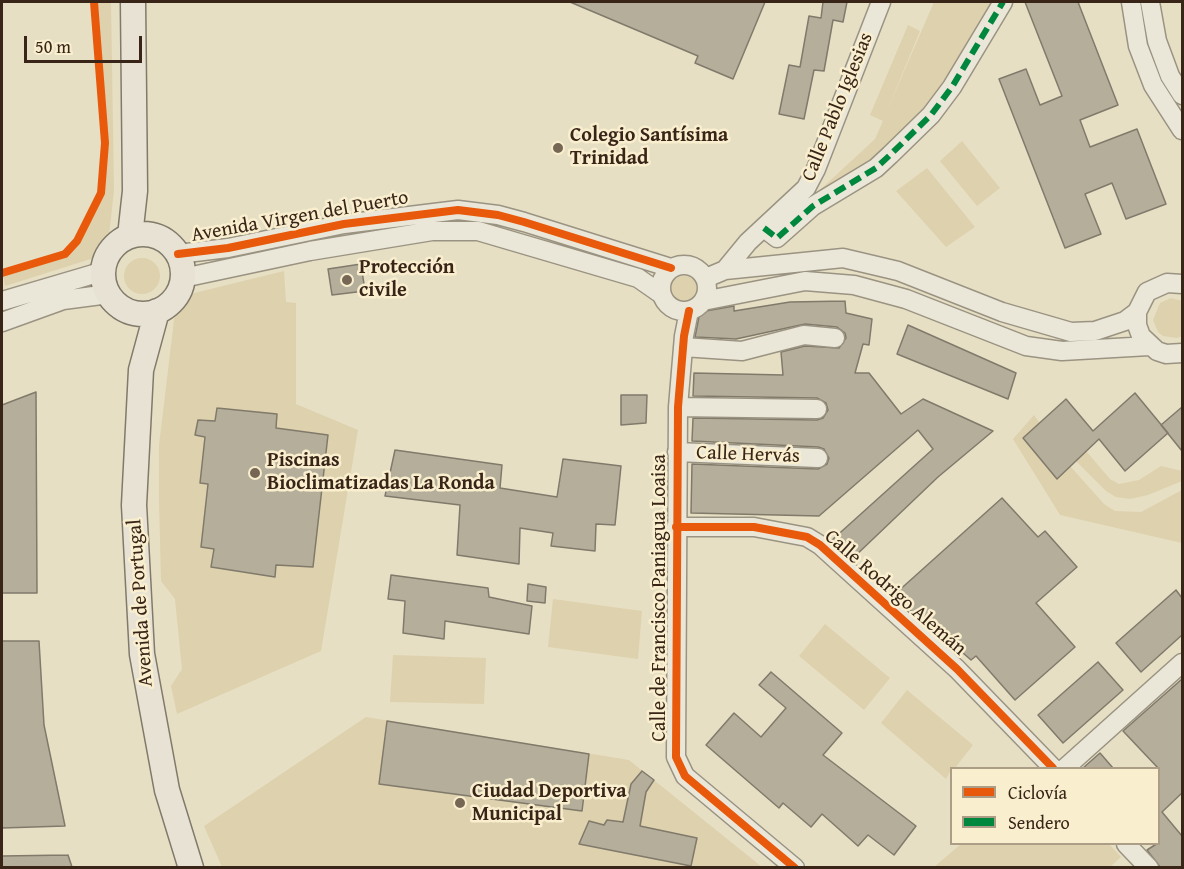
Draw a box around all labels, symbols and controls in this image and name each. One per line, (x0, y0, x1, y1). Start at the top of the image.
scale bar (27, 24, 146, 62)
street label: Calle Pablo Iglesias (797, 29, 879, 185)
text: 50 m (35, 33, 71, 60)
place label: Colegio Santísima Trinidad (570, 124, 728, 171)
marker: Colegio Santísima Trinidad (551, 141, 565, 155)
street label: Avenida Virgen del Puerto (190, 186, 410, 248)
place label: Protección civile (359, 256, 455, 303)
marker: Protección civile (340, 273, 354, 287)
street label: Calle Hervás (696, 441, 800, 469)
place label: Piscinas Bioclimatizadas La Ronda (267, 449, 495, 496)
street label: Calle de Francisco Paniagua Loaisa (648, 454, 672, 742)
marker: Piscinas Bioclimatizadas La Ronda (248, 466, 262, 480)
street label: Avenida de Portugal (123, 518, 159, 688)
street label: Calle Rodrigo Alemán (819, 525, 971, 661)
legend (950, 767, 1160, 845)
text: Ciclovía (1008, 779, 1067, 806)
place label: Ciudad Deportiva Municipal (472, 780, 627, 827)
marker: Ciudad Deportiva Municipal (453, 796, 467, 810)
text: Sendero (1008, 809, 1070, 836)

